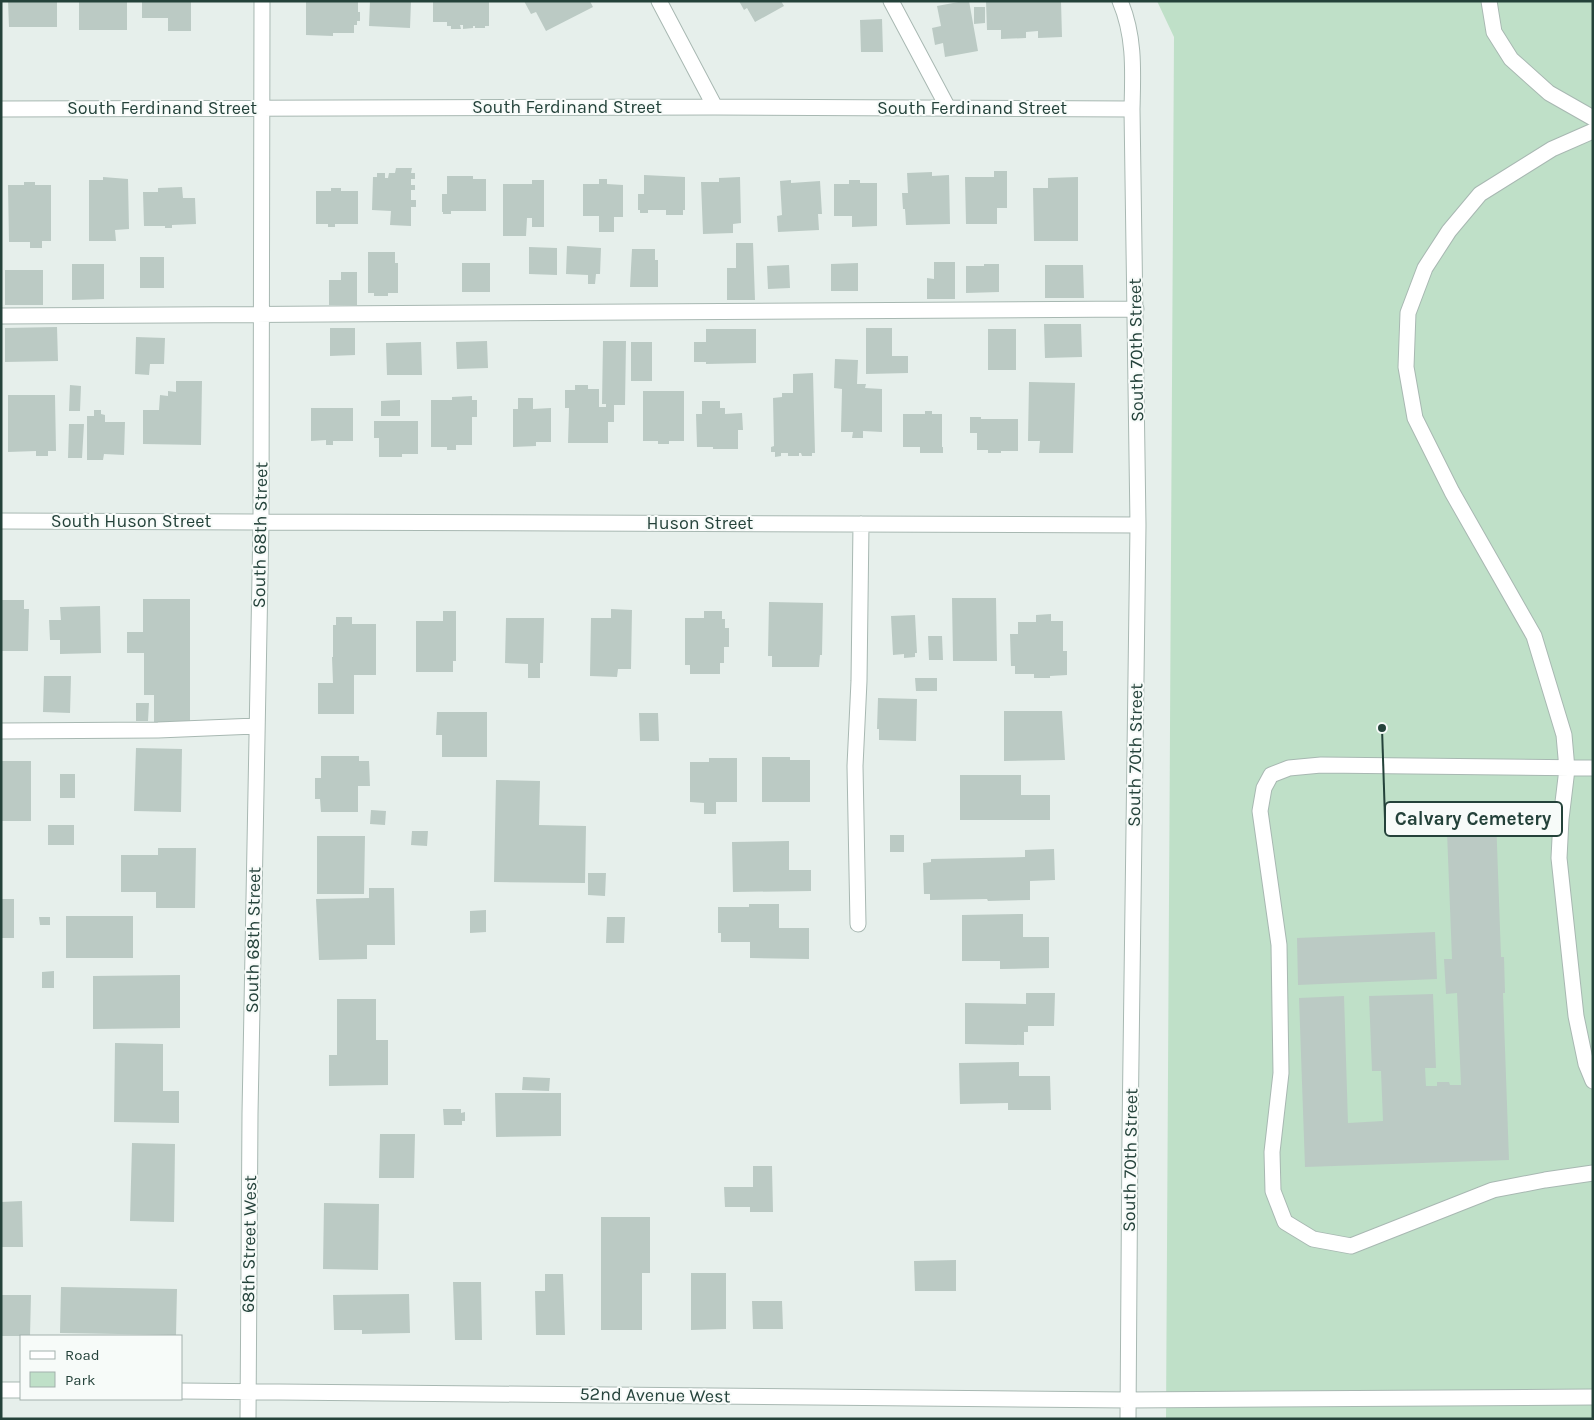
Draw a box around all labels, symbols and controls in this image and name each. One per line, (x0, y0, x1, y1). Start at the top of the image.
street label: South Ferdinand Street (472, 96, 662, 118)
street label: South Ferdinand Street (67, 97, 257, 119)
street label: South Ferdinand Street (877, 97, 1067, 119)
street label: South 70th Street (1124, 278, 1148, 422)
street label: South 68th Street (248, 461, 272, 608)
street label: South Huson Street (51, 510, 211, 532)
street label: Huson Street (647, 512, 754, 534)
street label: South 70th Street (1123, 683, 1147, 827)
callout: Calvary Cemetery (1385, 802, 1562, 836)
text: Calvary Cemetery (1395, 808, 1552, 830)
street label: South 68th Street (241, 866, 265, 1013)
street label: South 70th Street (1118, 1088, 1142, 1232)
street label: 68th Street West (237, 1175, 261, 1313)
legend (20, 1335, 182, 1400)
text: Road (65, 1346, 100, 1364)
text: Park (65, 1371, 95, 1389)
street label: 52nd Avenue West (579, 1383, 731, 1407)

